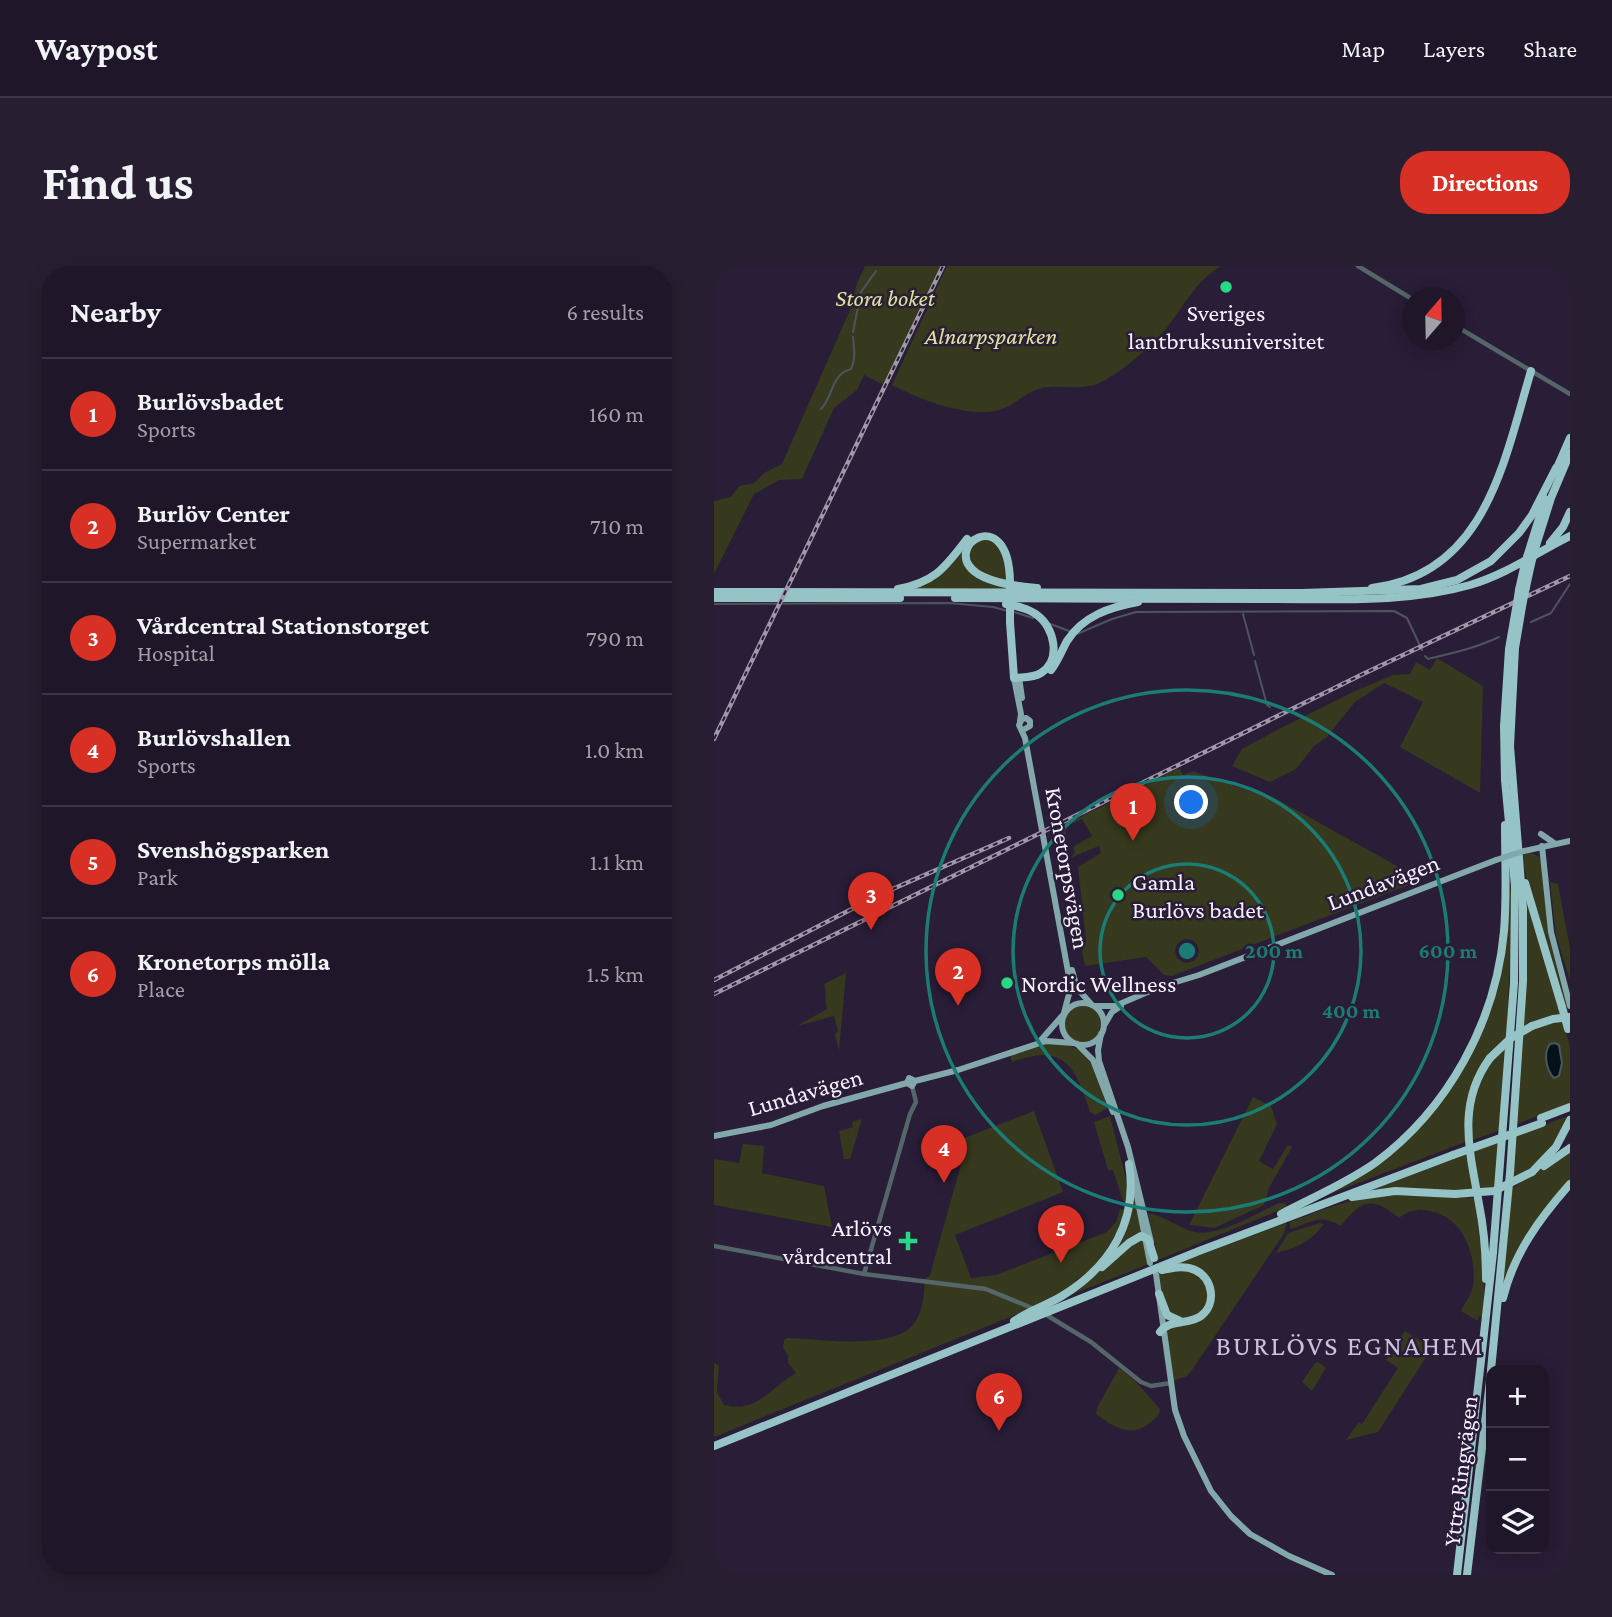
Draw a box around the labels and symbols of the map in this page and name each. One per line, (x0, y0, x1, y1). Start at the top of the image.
marker: Sveriges lantbruksuniversitet (1218, 279, 1234, 295)
park label: Stora boket (835, 284, 936, 311)
north arrow (1402, 287, 1465, 350)
place label: Sveriges lantbruksuniversitet (1128, 299, 1325, 354)
park label: Alnarpsparken (924, 322, 1057, 349)
pin: 1 (1110, 783, 1156, 841)
street label: Kronetorpsvägen (1040, 785, 1096, 951)
your location (1174, 785, 1208, 819)
street label: Lundavägen (1323, 848, 1443, 916)
place label: Gamla Burlövs badet (1132, 868, 1265, 923)
pin: 3 (848, 872, 894, 930)
marker: Gamla Burlövs badet (1110, 887, 1126, 903)
centre of rings (1175, 939, 1199, 963)
text: 200 m (1245, 939, 1303, 963)
text: 600 m (1419, 939, 1478, 963)
pin: 2 (935, 948, 981, 1006)
place label: Nordic Wellness (1021, 970, 1176, 997)
marker: Nordic Wellness (999, 975, 1015, 991)
text: 400 m (1322, 999, 1381, 1023)
street label: Lundavägen (745, 1063, 866, 1121)
pin: 4 (921, 1125, 967, 1183)
pin: 5 (1038, 1205, 1084, 1263)
place label: Arlövs vårdcentral (782, 1214, 892, 1269)
marker: Arlövs vårdcentral (898, 1231, 918, 1251)
district label: BURLÖVS EGNAHEM (1215, 1330, 1485, 1361)
pin: 6 (976, 1373, 1022, 1431)
street label: Yttre Ringvägen (1437, 1394, 1483, 1548)

